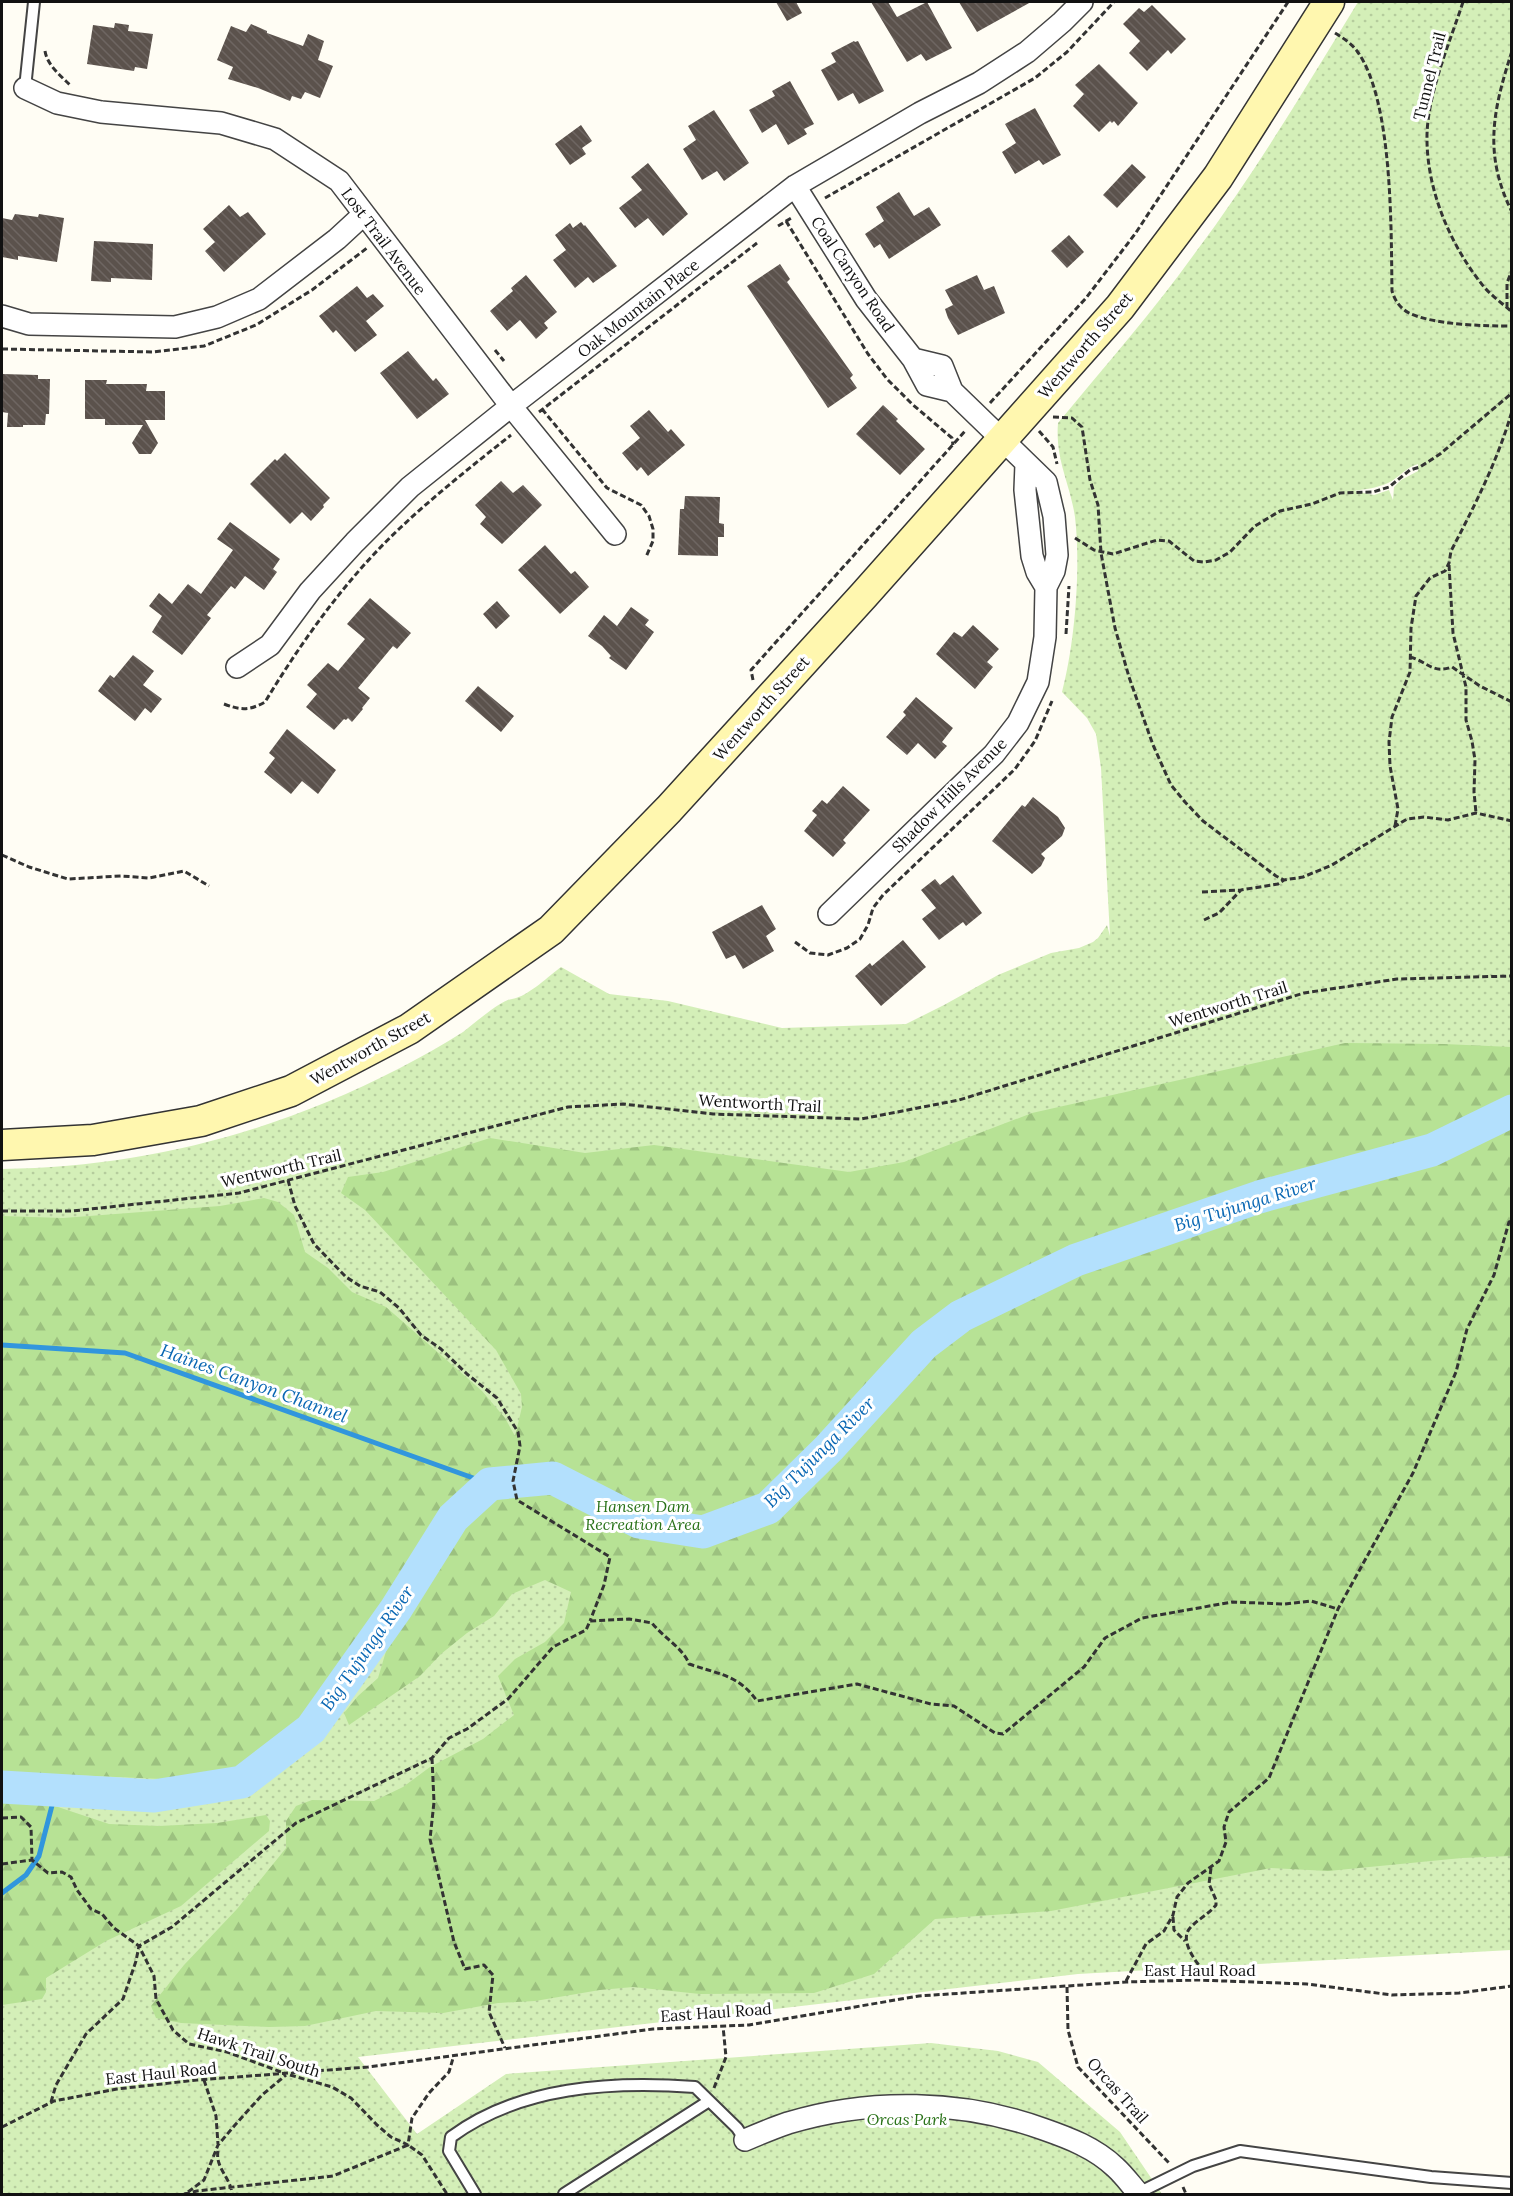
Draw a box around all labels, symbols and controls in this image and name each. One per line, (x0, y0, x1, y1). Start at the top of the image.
street label: Tunnel Trail (1408, 30, 1450, 122)
street label: Lost Trail Avenue (337, 184, 431, 299)
street label: Coal Canyon Road (807, 212, 899, 336)
street label: Oak Mountain Place (573, 254, 703, 362)
street label: Wentworth Street (1033, 287, 1137, 402)
street label: Wentworth Street (709, 651, 814, 765)
street label: Shadow Hills Avenue (887, 733, 1011, 857)
street label: Wentworth Trail (1166, 976, 1290, 1032)
street label: Wentworth Street (306, 1006, 434, 1089)
street label: Wentworth Trail (698, 1090, 822, 1116)
street label: Wentworth Trail (219, 1144, 343, 1192)
water label: Big Tujunga River (1171, 1171, 1320, 1237)
water label: Haines Canyon Channel (157, 1338, 351, 1428)
water label: Big Tujunga River (759, 1391, 880, 1512)
park label: Hansen Dam Recreation Area (585, 1496, 701, 1534)
water label: Big Tujunga River (315, 1580, 419, 1715)
street label: East Haul Road (1144, 1960, 1256, 1980)
street label: East Haul Road (660, 1998, 773, 2026)
street label: Hawk Trail South (195, 2023, 323, 2081)
street label: Orcas Trail (1083, 2053, 1153, 2127)
street label: East Haul Road (104, 2057, 218, 2089)
park label: Orcas Park (867, 2109, 947, 2129)

